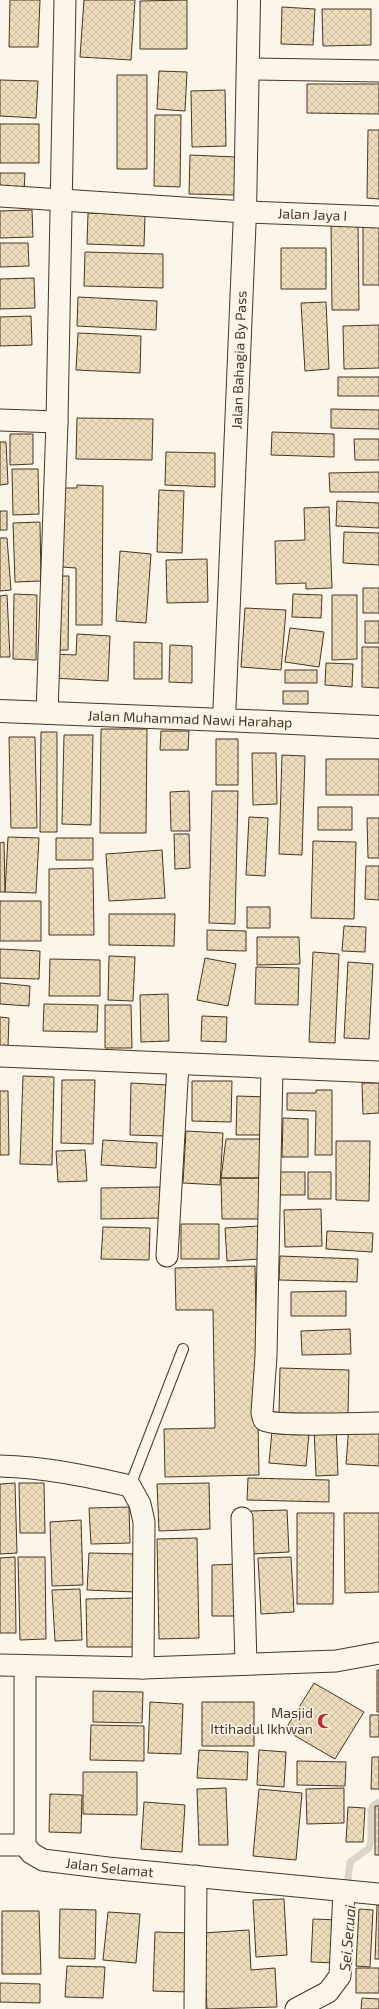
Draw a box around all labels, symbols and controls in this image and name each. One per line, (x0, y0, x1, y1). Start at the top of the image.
street label: Jalan Jaya I (277, 204, 348, 224)
street label: Jalan Bahagia By Pass (228, 290, 249, 430)
street label: Jalan Muhammad Nawi Harahap (87, 706, 293, 731)
place label: Masjid Ittihadul Ikhwan (210, 1704, 313, 1737)
mosque icon: Masjid Ittihadul Ikhwan (316, 1712, 334, 1730)
street label: Jalan Selamat (65, 1854, 154, 1880)
water label: Sei Seruai (335, 1904, 359, 1972)

